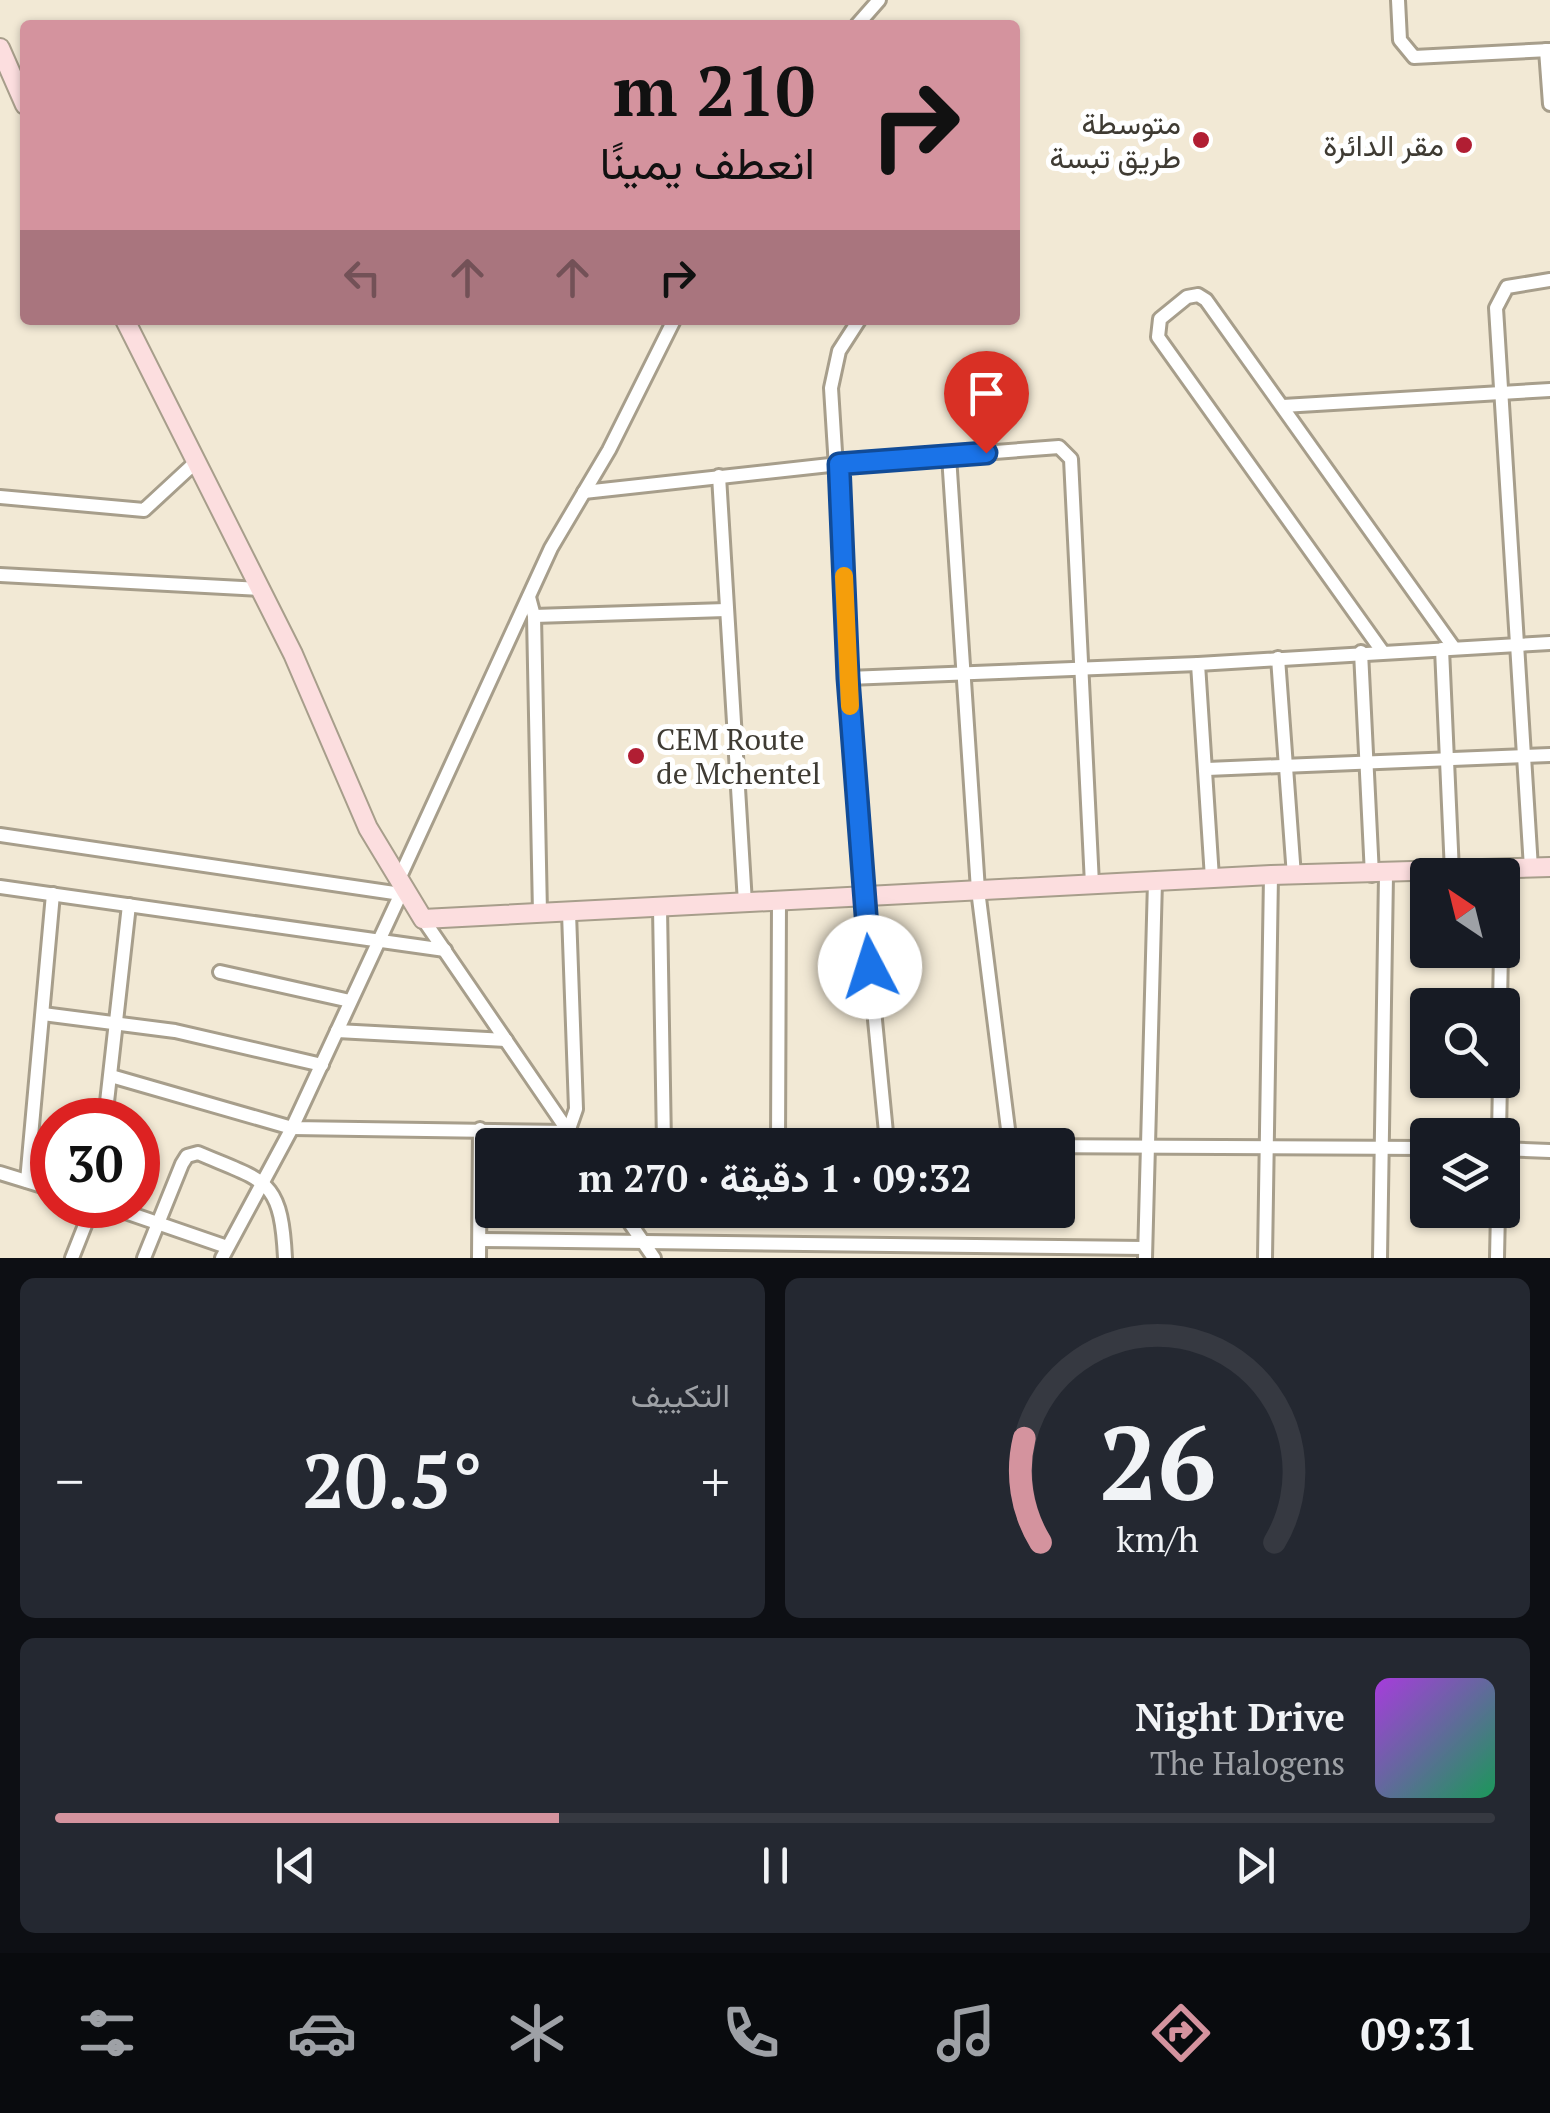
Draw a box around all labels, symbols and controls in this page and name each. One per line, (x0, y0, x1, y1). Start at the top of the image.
text: 210 m (613, 43, 815, 136)
icon: right (850, 60, 980, 190)
place label: متوسطة طريق تبسة (1050, 103, 1181, 177)
place label: مقر الدائرة (1323, 125, 1444, 165)
marker: متوسطة طريق تبسة (1190, 129, 1212, 151)
text: انعطف يمينًا (600, 132, 815, 192)
marker: مقر الدائرة (1453, 134, 1475, 156)
icon: left (335, 250, 390, 305)
icon: ahead (440, 250, 495, 305)
icon: ahead (545, 250, 600, 305)
icon: right (650, 250, 705, 305)
pin (944, 351, 1029, 454)
icon: arrive (959, 366, 1014, 421)
place label: CEM Route de Mchentel (656, 719, 821, 793)
marker: CEM Route de Mchentel (625, 745, 647, 767)
north arrow (1410, 858, 1520, 968)
map controls (1410, 858, 1520, 1228)
position arrow (818, 915, 922, 1019)
button: search (1410, 988, 1520, 1098)
speed limit sign: 30 (30, 1098, 160, 1228)
button: layers (1410, 1118, 1520, 1228)
text: 09:32 · 1 دقيقة · 270 m (578, 1153, 972, 1203)
text: التكييف (631, 1374, 730, 1416)
text: 26 (1099, 1392, 1216, 1530)
text: 20.5° (302, 1430, 483, 1529)
text: − (55, 1444, 84, 1517)
text: + (701, 1444, 730, 1517)
text: km/h (1116, 1515, 1199, 1562)
text: Night Drive (1135, 1692, 1345, 1742)
text: The Halogens (1150, 1742, 1345, 1784)
icon: previous (268, 1838, 323, 1893)
icon: pause (748, 1838, 803, 1893)
icon: next (1228, 1838, 1283, 1893)
icon: filters (72, 1998, 142, 2068)
icon: car (287, 1998, 357, 2068)
icon: climate (502, 1998, 572, 2068)
icon: phone (716, 1998, 786, 2068)
icon: music (931, 1998, 1001, 2068)
icon: directions (1146, 1998, 1216, 2068)
text: 09:31 (1361, 2003, 1478, 2063)

